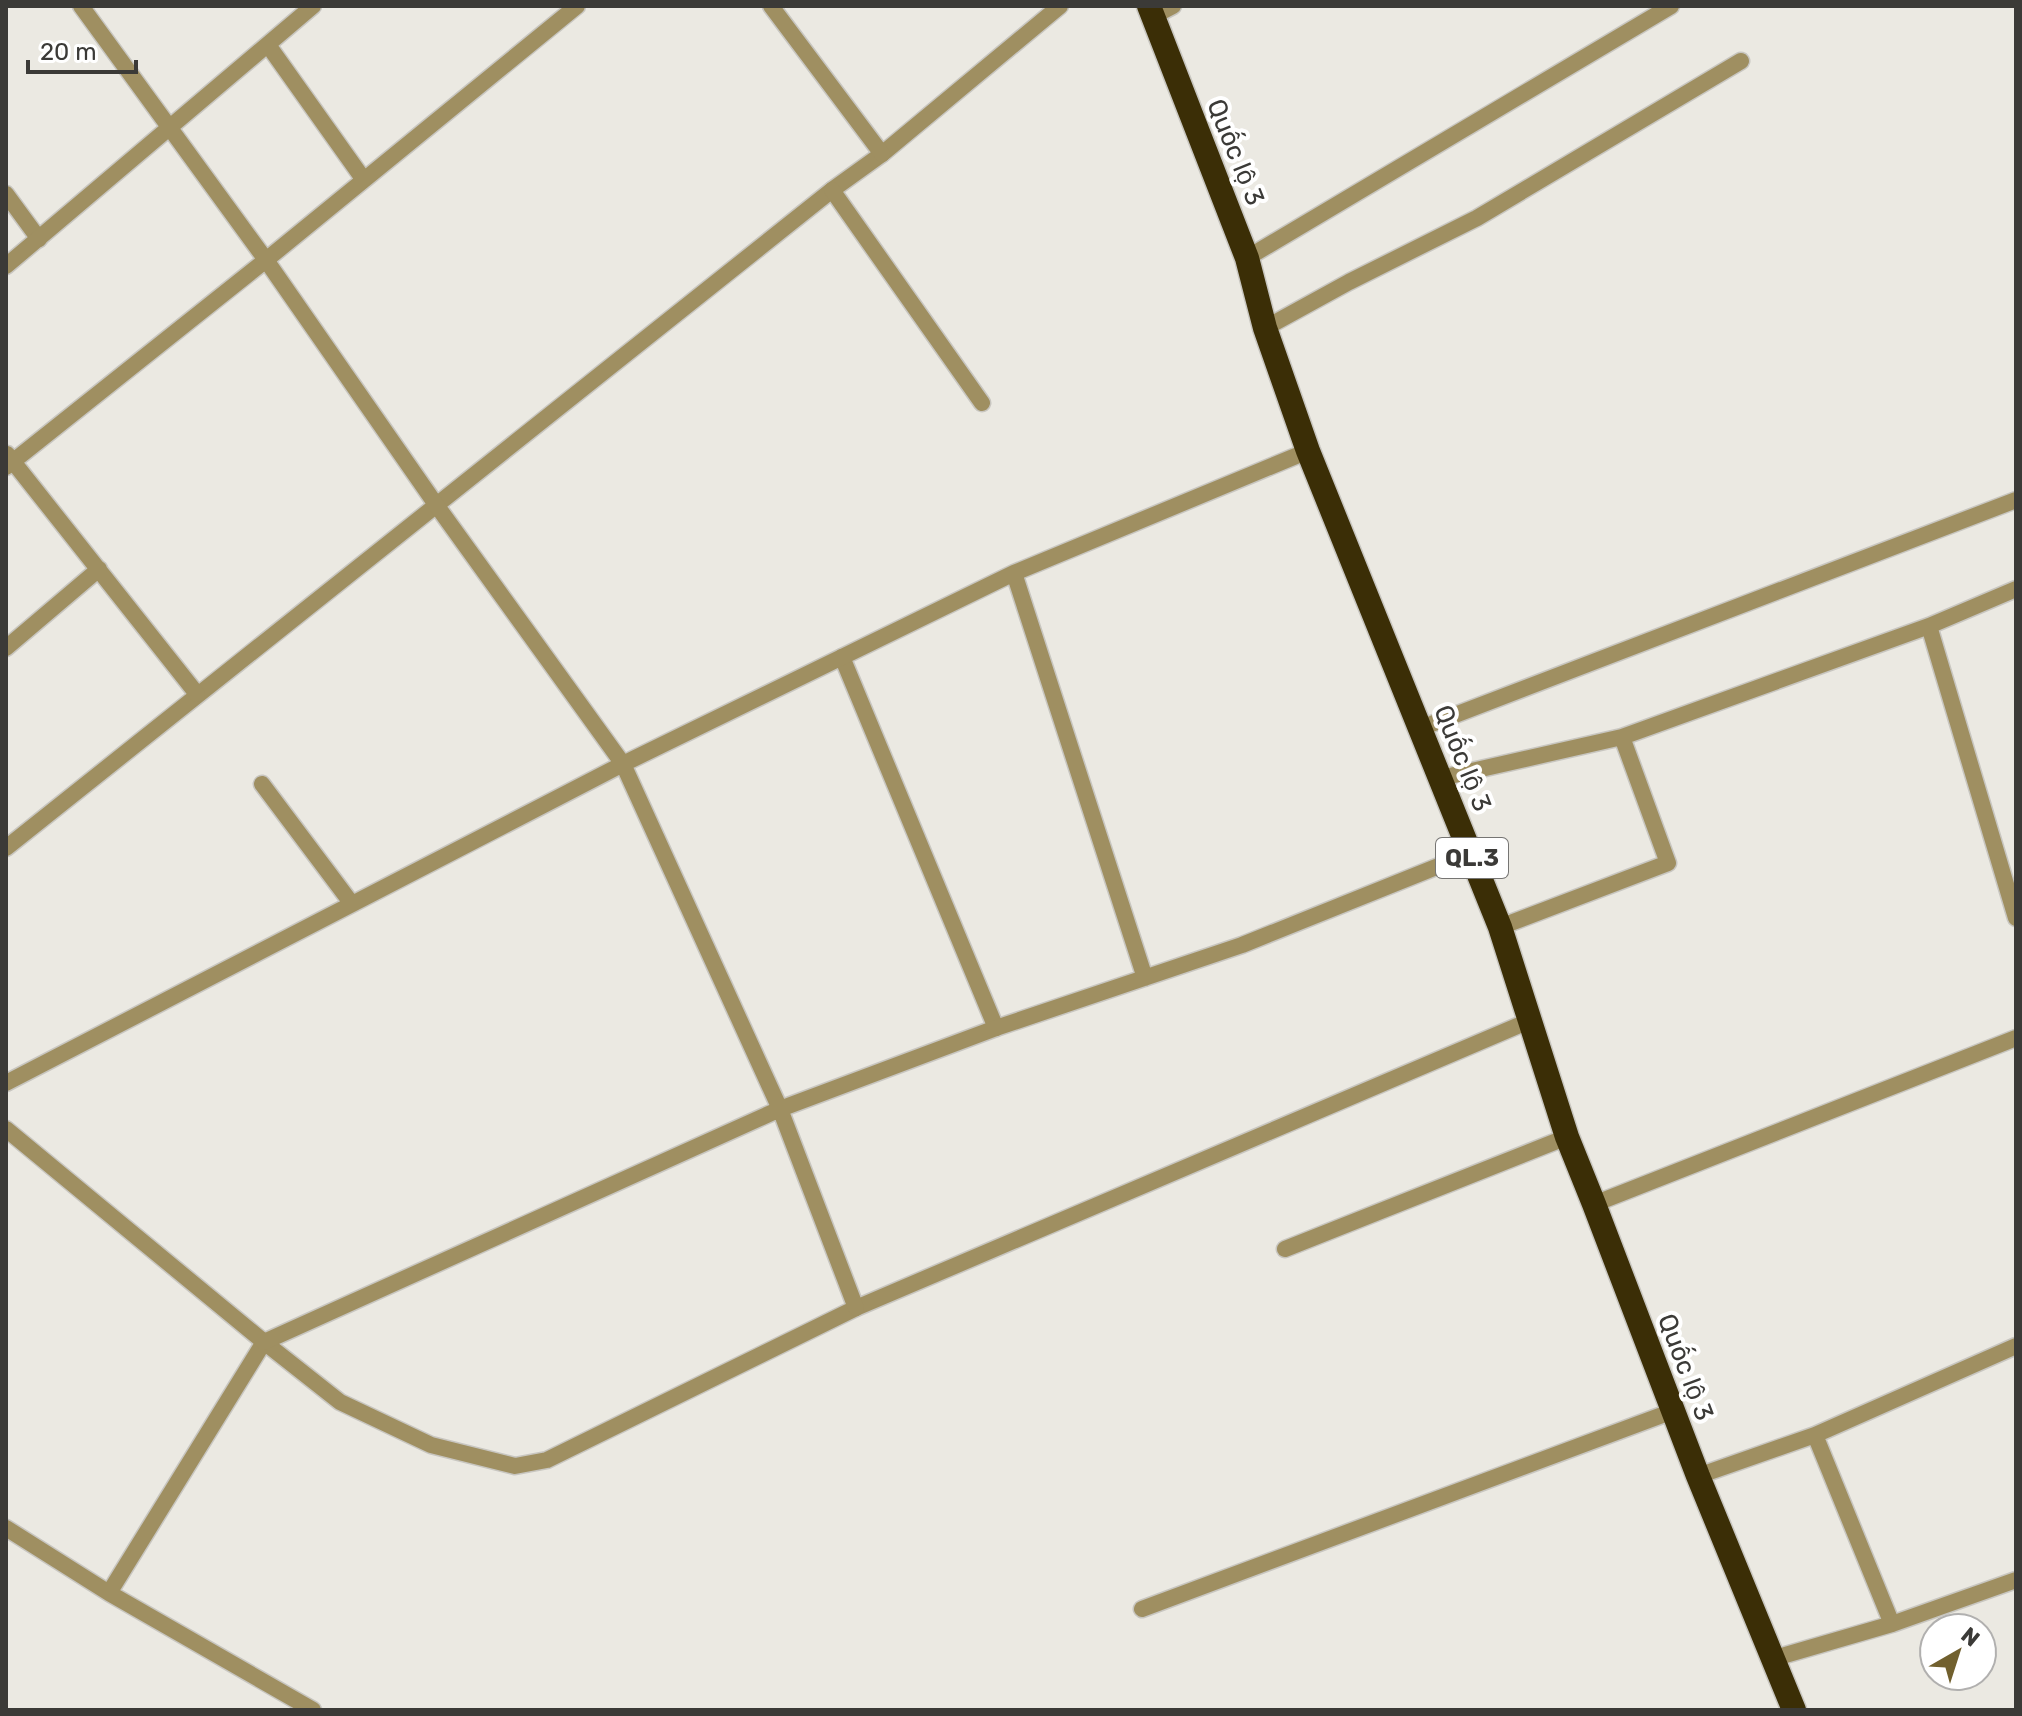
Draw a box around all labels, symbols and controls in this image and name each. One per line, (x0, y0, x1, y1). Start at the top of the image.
scale bar (28, 24, 136, 74)
text: 20 m (40, 38, 97, 66)
street label: Quốc lộ 3 (1200, 94, 1272, 210)
street label: Quốc lộ 3 (1427, 700, 1499, 816)
road number: QL.3 (1436, 838, 1508, 878)
street label: Quốc lộ 3 (1651, 1309, 1721, 1425)
north arrow (1918, 1612, 1998, 1692)
text: N (1956, 1621, 1985, 1652)

